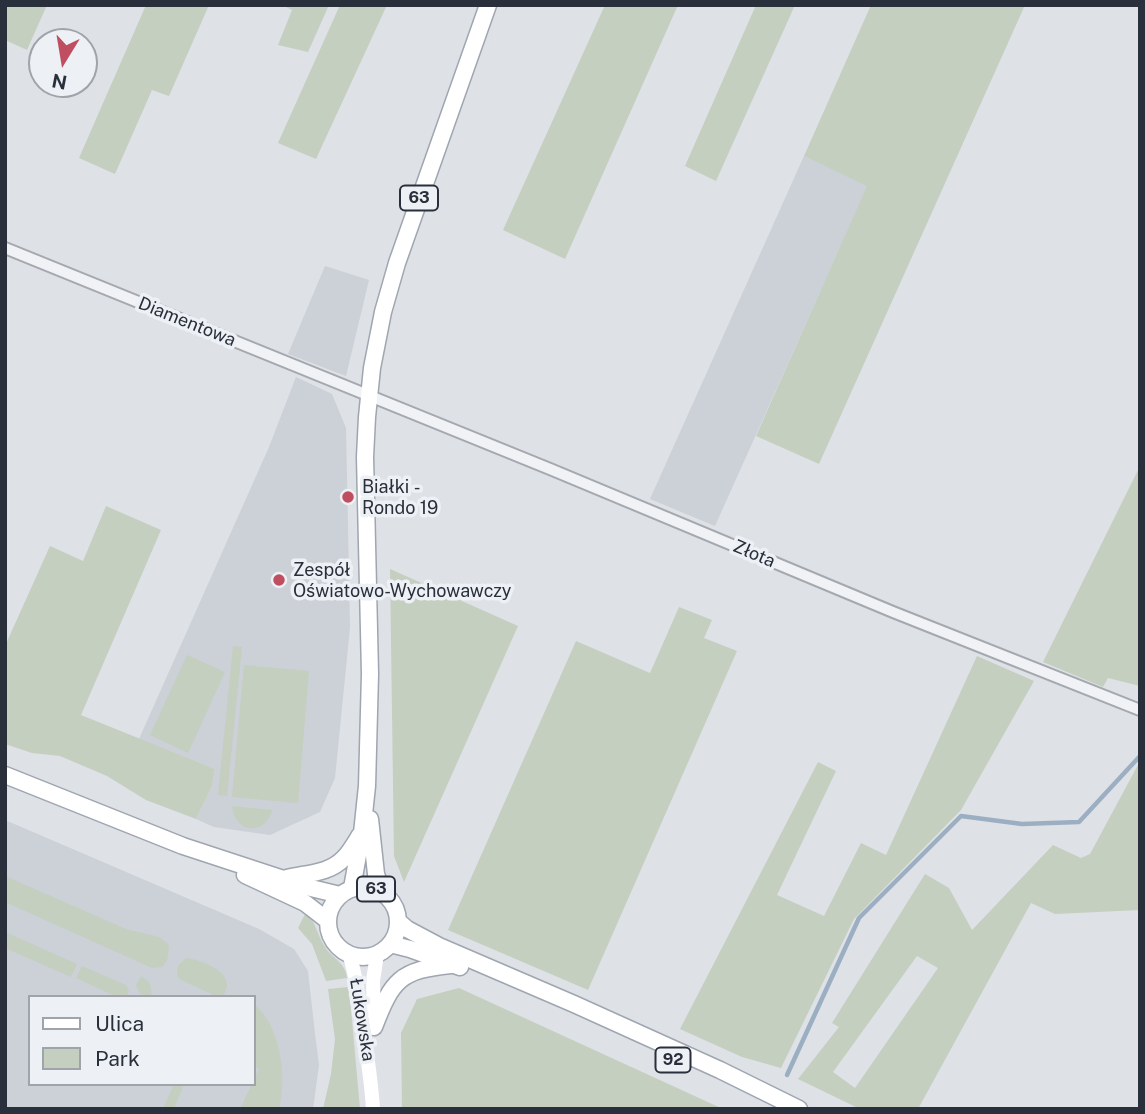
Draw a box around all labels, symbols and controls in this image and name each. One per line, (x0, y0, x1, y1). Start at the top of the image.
north arrow (28, 28, 98, 98)
text: N (50, 69, 69, 94)
road number: 63 (400, 186, 438, 210)
street label: Diamentowa (135, 293, 239, 351)
place label: Białki - Rondo 19 (362, 476, 438, 518)
marker: Białki - Rondo 19 (340, 489, 356, 505)
street label: Złota (730, 536, 778, 572)
place label: Zespół Oświatowo-Wychowawczy (293, 559, 511, 602)
marker: Zespół Oświatowo-Wychowawczy (271, 572, 287, 588)
road number: 63 (357, 876, 395, 902)
street label: Łukowska (345, 977, 379, 1063)
legend (28, 995, 256, 1086)
text: Ulica (95, 1011, 144, 1036)
text: Park (95, 1046, 140, 1071)
road number: 92 (656, 1048, 690, 1072)

